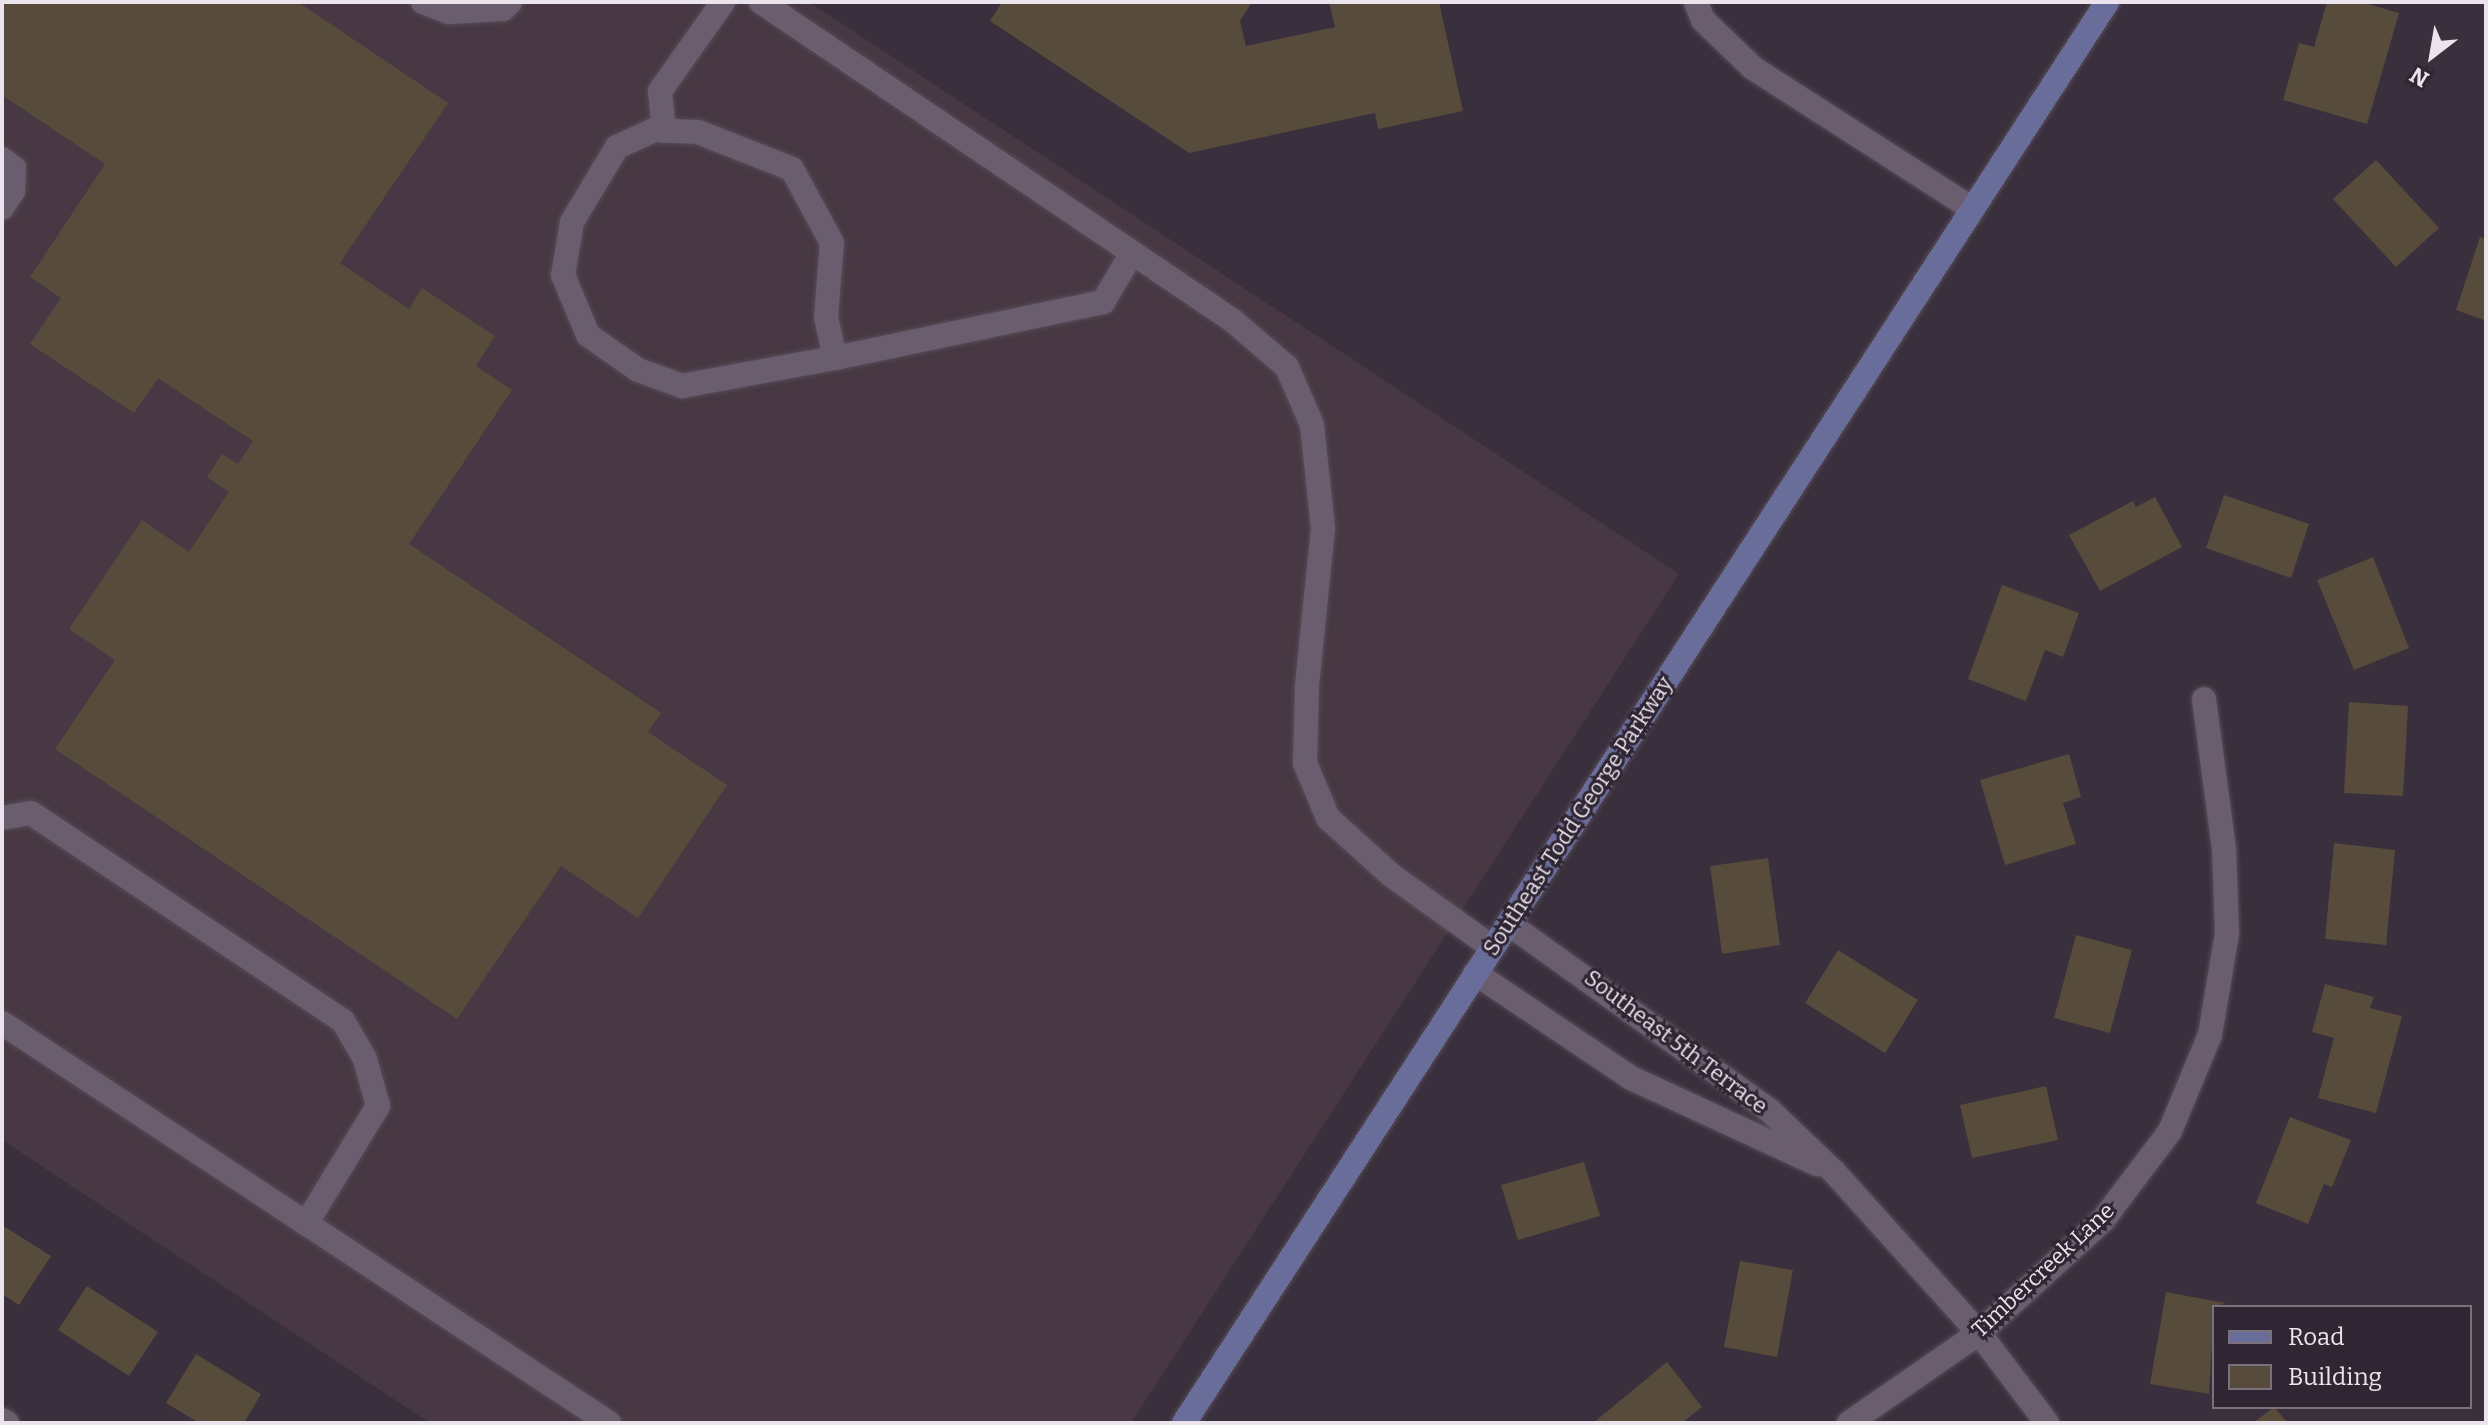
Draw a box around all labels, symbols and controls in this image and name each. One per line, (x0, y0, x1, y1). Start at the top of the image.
north arrow (2392, 16, 2472, 96)
text: N (2405, 61, 2434, 93)
street label: Southeast Todd George Parkway (1478, 672, 1678, 960)
street label: Southeast 5th Terrace (1579, 965, 1773, 1119)
street label: Timbercreek Lane (1966, 1197, 2120, 1343)
legend (2212, 1305, 2472, 1409)
text: Road (2288, 1323, 2344, 1351)
text: Building (2288, 1363, 2382, 1391)

